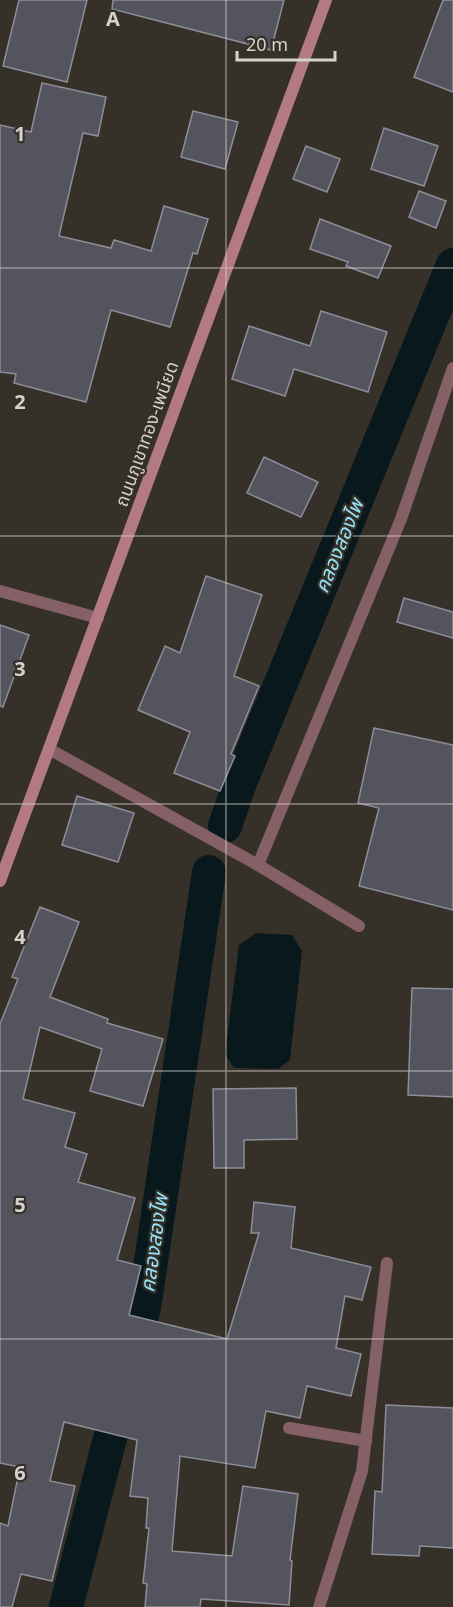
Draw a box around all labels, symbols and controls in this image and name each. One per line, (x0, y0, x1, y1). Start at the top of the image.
text: A (106, 5, 120, 32)
scale bar (237, 24, 334, 62)
text: 20 m (246, 32, 288, 56)
text: 1 (14, 120, 26, 147)
street label: ถนนภูเขาทอง-เพนียด (109, 358, 184, 510)
text: 2 (14, 388, 26, 415)
water label: คลองสองไพ (307, 493, 370, 597)
text: 3 (14, 655, 26, 682)
text: 4 (14, 923, 26, 950)
water label: คลองสองไพ (133, 1190, 174, 1294)
text: 5 (14, 1191, 26, 1218)
text: 6 (14, 1459, 26, 1486)

